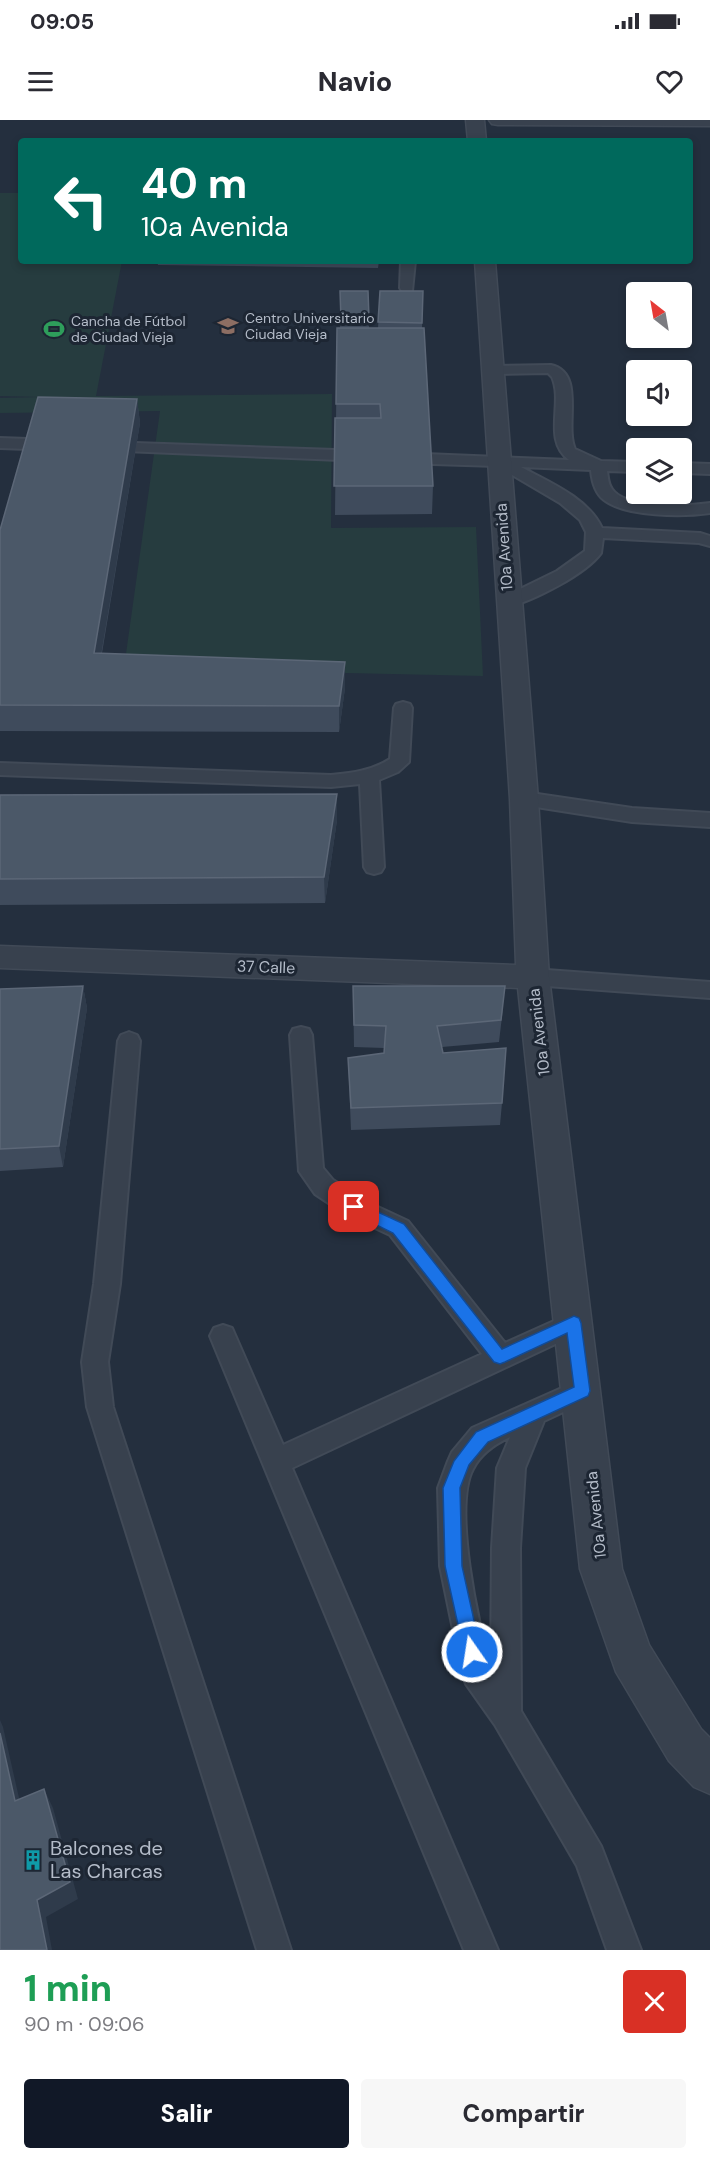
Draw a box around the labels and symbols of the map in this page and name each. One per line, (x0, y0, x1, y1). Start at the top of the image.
north arrow (626, 282, 692, 348)
place label: Centro Universitario Ciudad Vieja (245, 309, 375, 343)
place label: Cancha de Fútbol de Ciudad Vieja (71, 312, 186, 346)
school or university icon: Centro Universitario Ciudad Vieja (216, 314, 240, 338)
sports icon: Cancha de Fútbol de Ciudad Vieja (42, 317, 66, 341)
street label: 10a Avenida (490, 503, 518, 591)
street label: 37 Calle (236, 955, 296, 979)
street label: 10a Avenida (523, 987, 555, 1077)
pin (328, 1181, 379, 1232)
street label: 10a Avenida (581, 1470, 611, 1560)
position arrow (440, 1620, 504, 1684)
place label: Balcones de Las Charcas (50, 1835, 163, 1884)
building icon: Balcones de Las Charcas (21, 1848, 45, 1872)

